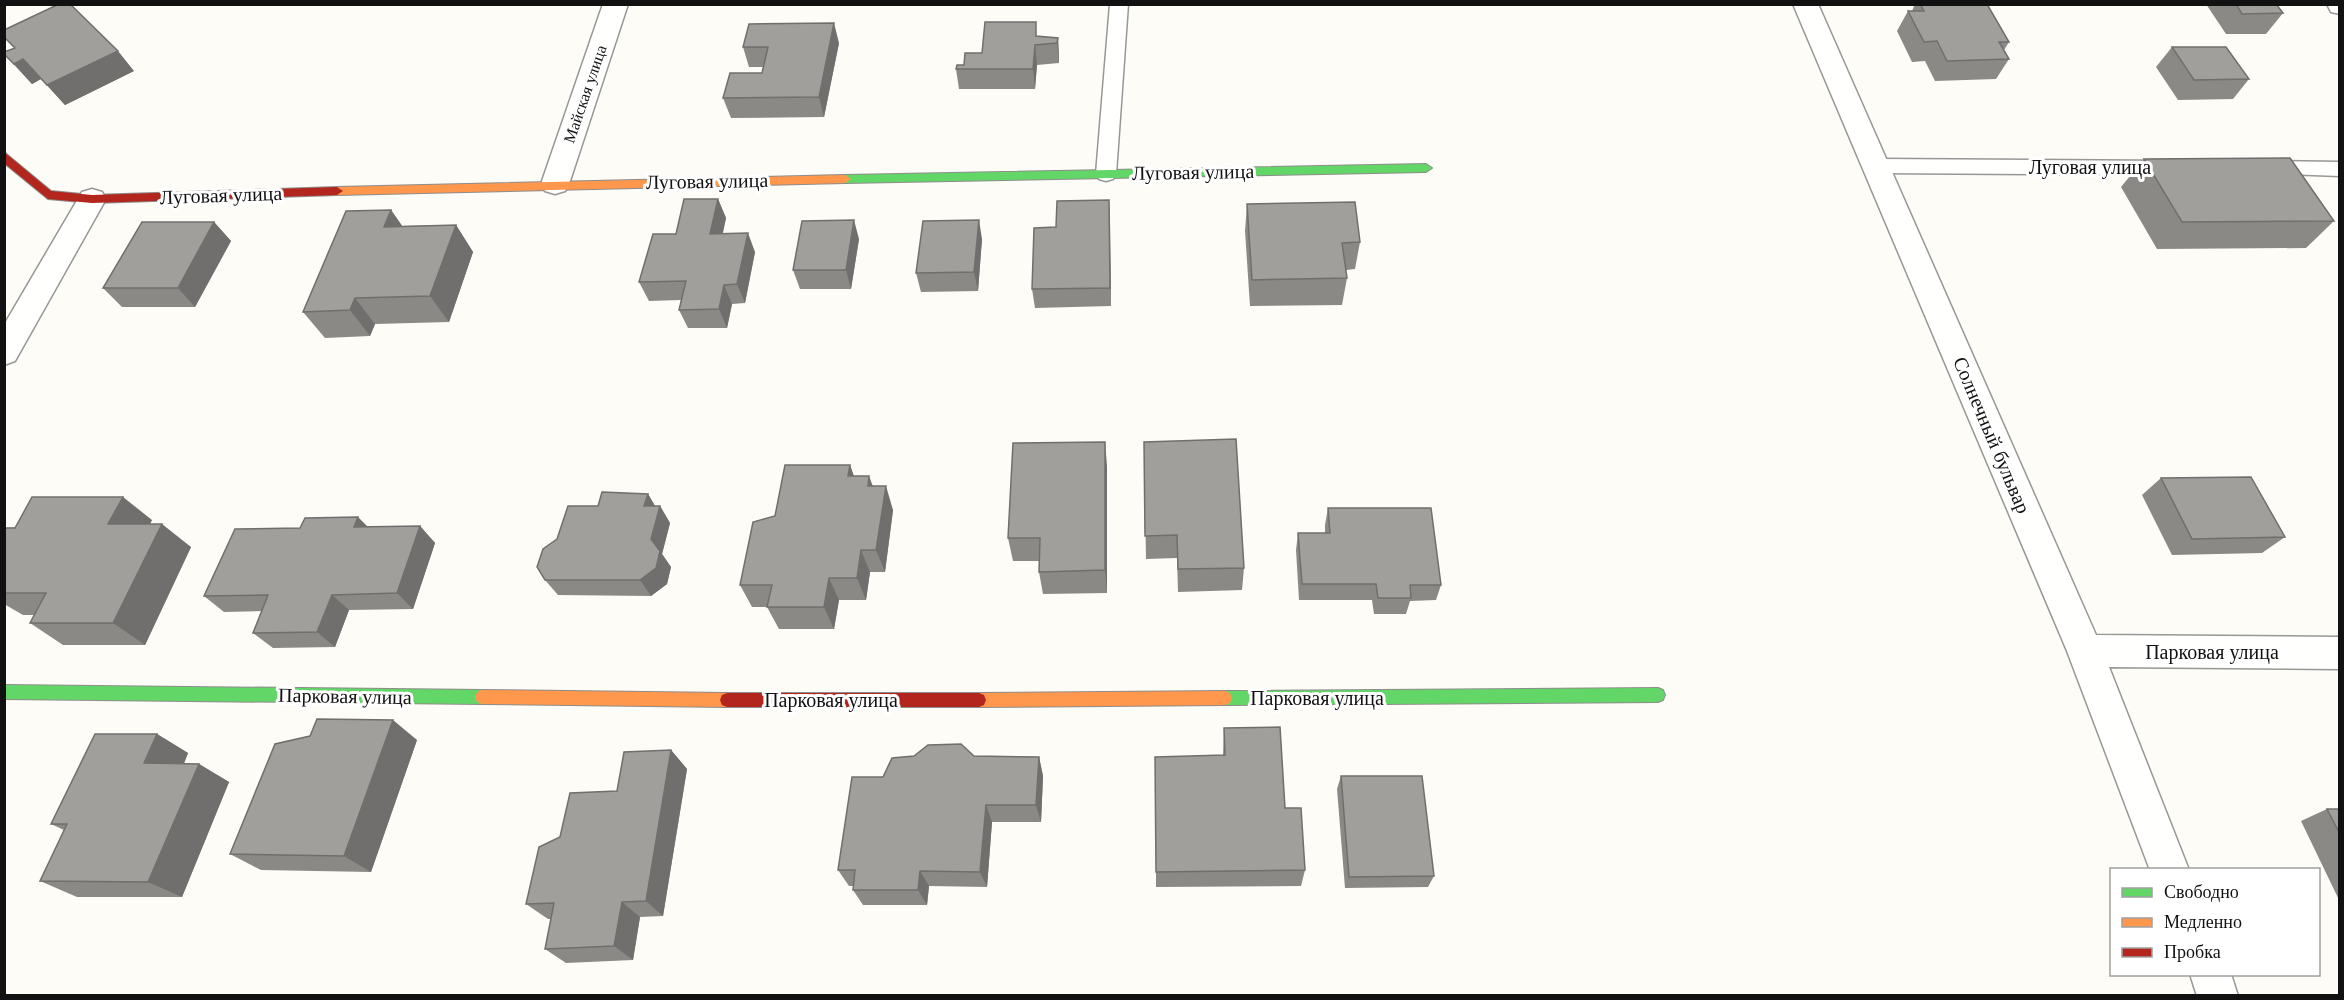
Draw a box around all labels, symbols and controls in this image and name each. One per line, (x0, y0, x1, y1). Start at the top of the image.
street label: Майская улица (560, 43, 611, 146)
street label: Луговая улица (2029, 156, 2151, 179)
street label: Луговая улица (1132, 160, 1255, 185)
street label: Луговая улица (646, 169, 769, 194)
street label: Луговая улица (159, 182, 283, 209)
street label: Солнечный бульвар (1948, 354, 2035, 517)
street label: Парковая улица (2145, 641, 2279, 664)
street label: Парковая улица (278, 684, 412, 709)
street label: Парковая улица (1250, 687, 1384, 710)
street label: Парковая улица (764, 689, 898, 712)
legend (2110, 868, 2320, 976)
text: Свободно (2164, 882, 2239, 902)
text: Медленно (2164, 912, 2242, 932)
text: Пробка (2164, 942, 2221, 962)

